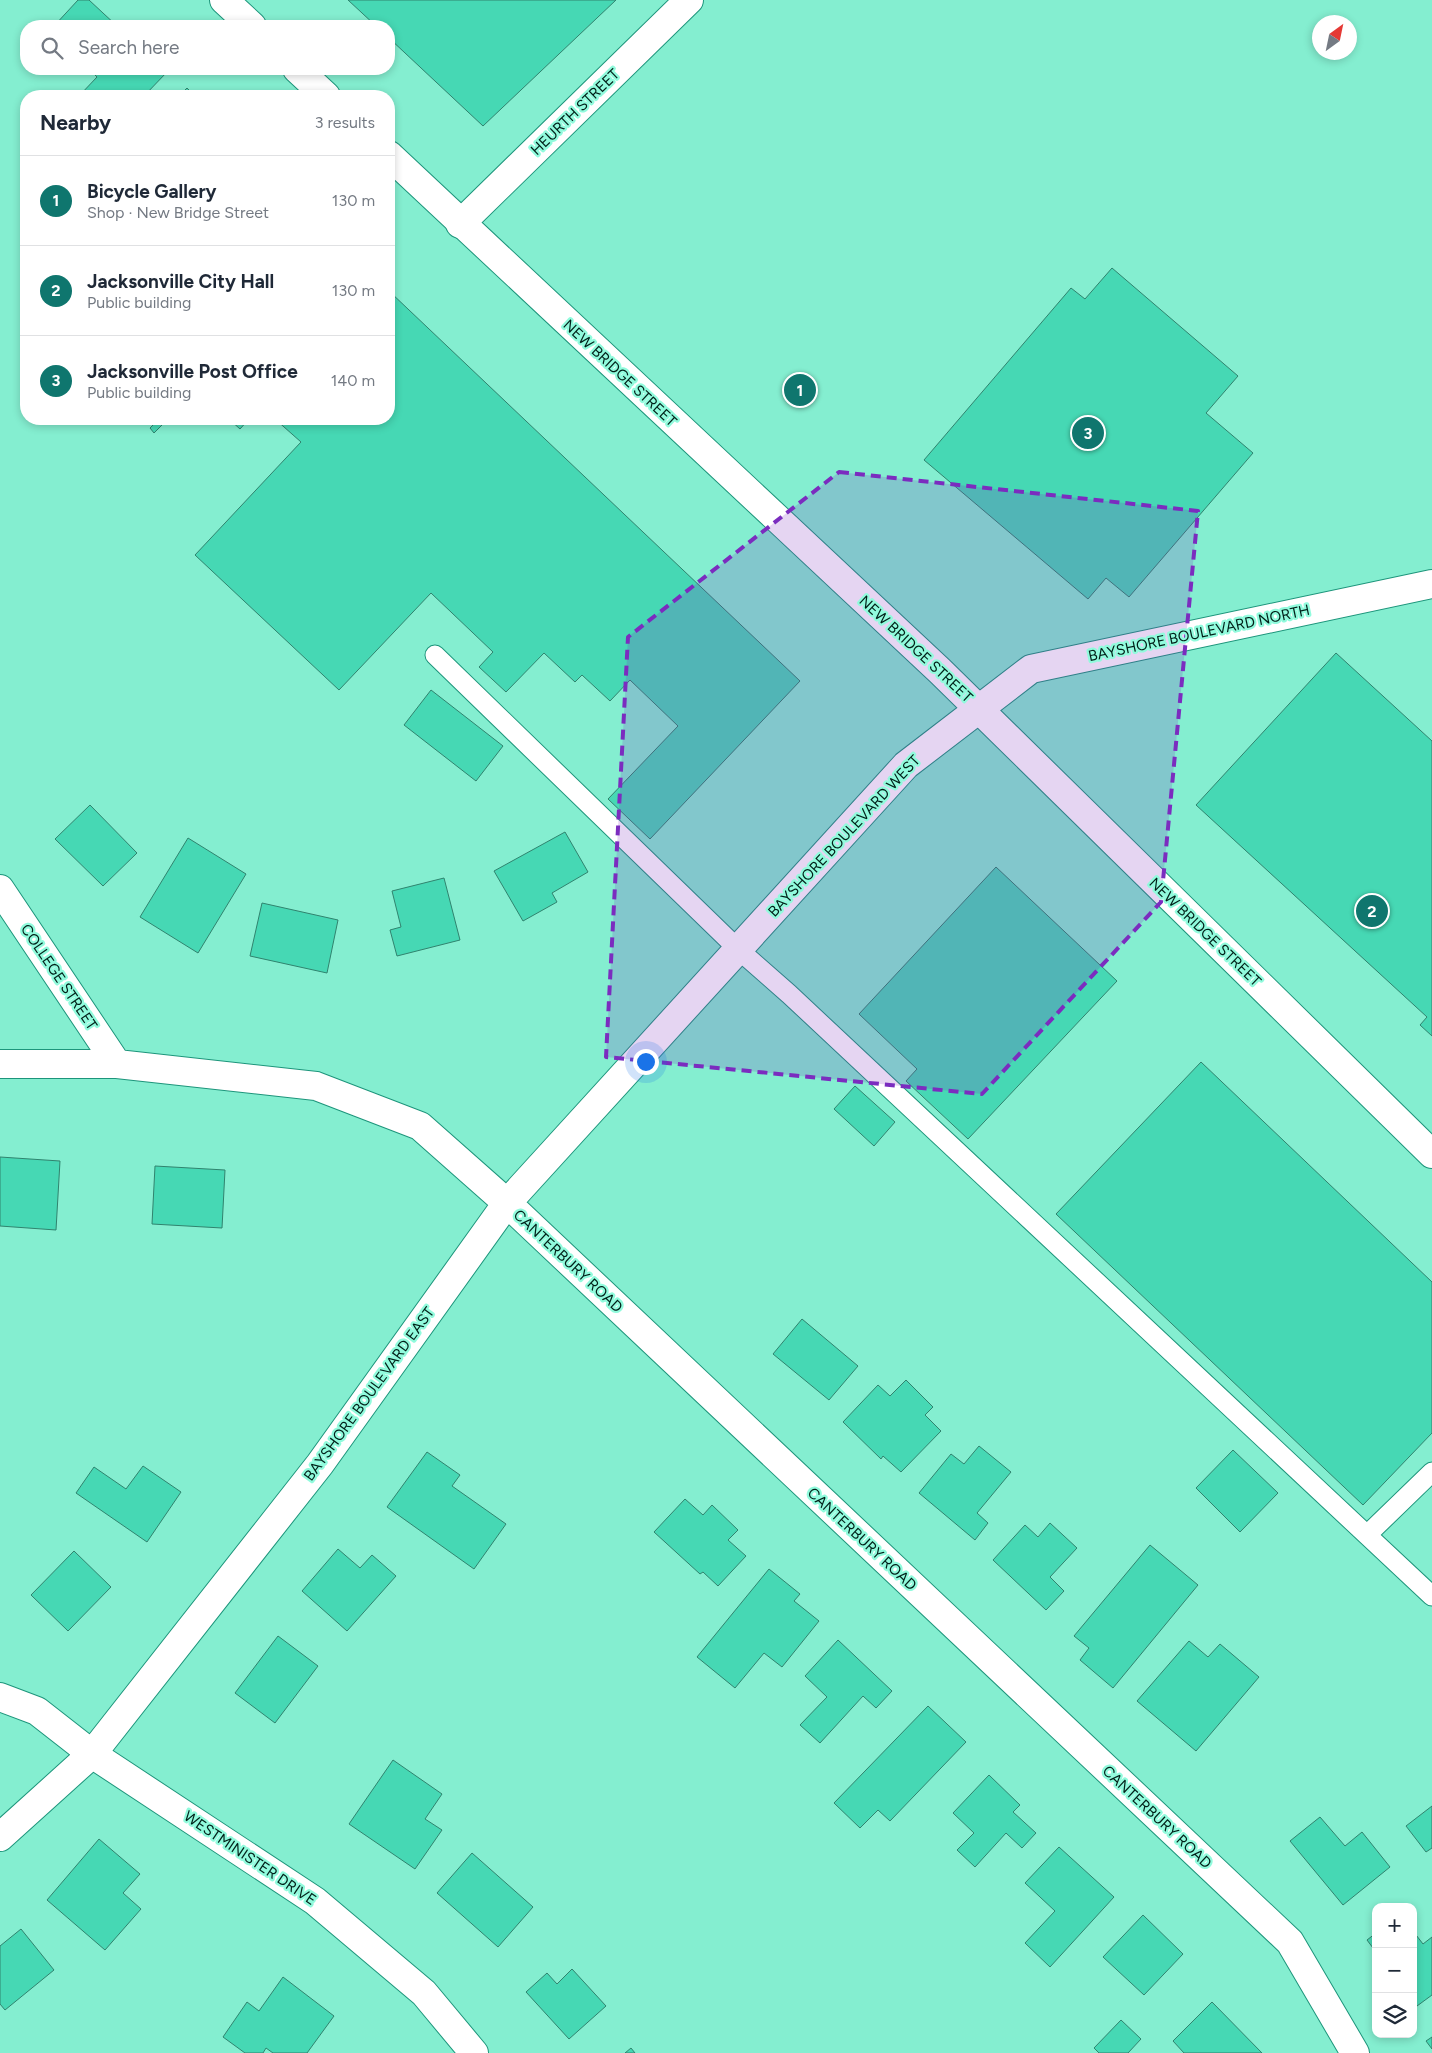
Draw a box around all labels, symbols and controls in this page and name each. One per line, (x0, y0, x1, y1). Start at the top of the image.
north arrow (1312, 15, 1357, 60)
search box (20, 20, 395, 75)
icon: search (38, 34, 66, 62)
text: Search here (78, 36, 180, 59)
street label: HEURTH STREET (527, 65, 624, 159)
text: Nearby (40, 110, 111, 135)
text: 3 results (315, 113, 375, 132)
text: Bicycle Gallery (87, 180, 217, 203)
text: 1 (53, 191, 59, 210)
text: 130 m (332, 191, 375, 210)
text: Shop · New Bridge Street (87, 203, 269, 222)
text: Jacksonville City Hall (87, 270, 274, 293)
text: 2 (51, 281, 61, 300)
text: 130 m (332, 281, 375, 300)
text: Public building (87, 293, 191, 312)
street label: NEW BRIDGE STREET (560, 316, 681, 431)
text: Jacksonville Post Office (87, 360, 298, 383)
text: 3 (52, 371, 60, 390)
text: 140 m (331, 371, 375, 390)
pin: 1 (784, 371, 816, 409)
text: Public building (87, 383, 191, 402)
pin: 3 (1072, 414, 1104, 452)
street label: NEW BRIDGE STREET (856, 592, 977, 707)
street label: BAYSHORE BOULEVARD NORTH (1087, 601, 1311, 665)
street label: BAYSHORE BOULEVARD WEST (764, 751, 924, 921)
street label: NEW BRIDGE STREET (1145, 874, 1265, 991)
pin: 2 (1356, 892, 1388, 930)
street label: COLLEGE STREET (17, 921, 101, 1034)
your location (633, 1049, 659, 1075)
street label: CANTERBURY ROAD (510, 1206, 626, 1316)
street label: BAYSHORE BOULEVARD EAST (300, 1303, 438, 1484)
street label: CANTERBURY ROAD (804, 1484, 920, 1594)
street label: CANTERBURY ROAD (1099, 1762, 1215, 1872)
street label: WESTMINISTER DRIVE (180, 1807, 320, 1909)
map controls (1372, 1903, 1417, 2038)
button: + (1372, 1903, 1417, 1948)
button: − (1372, 1948, 1417, 1993)
button: layers (1372, 1993, 1417, 2038)

